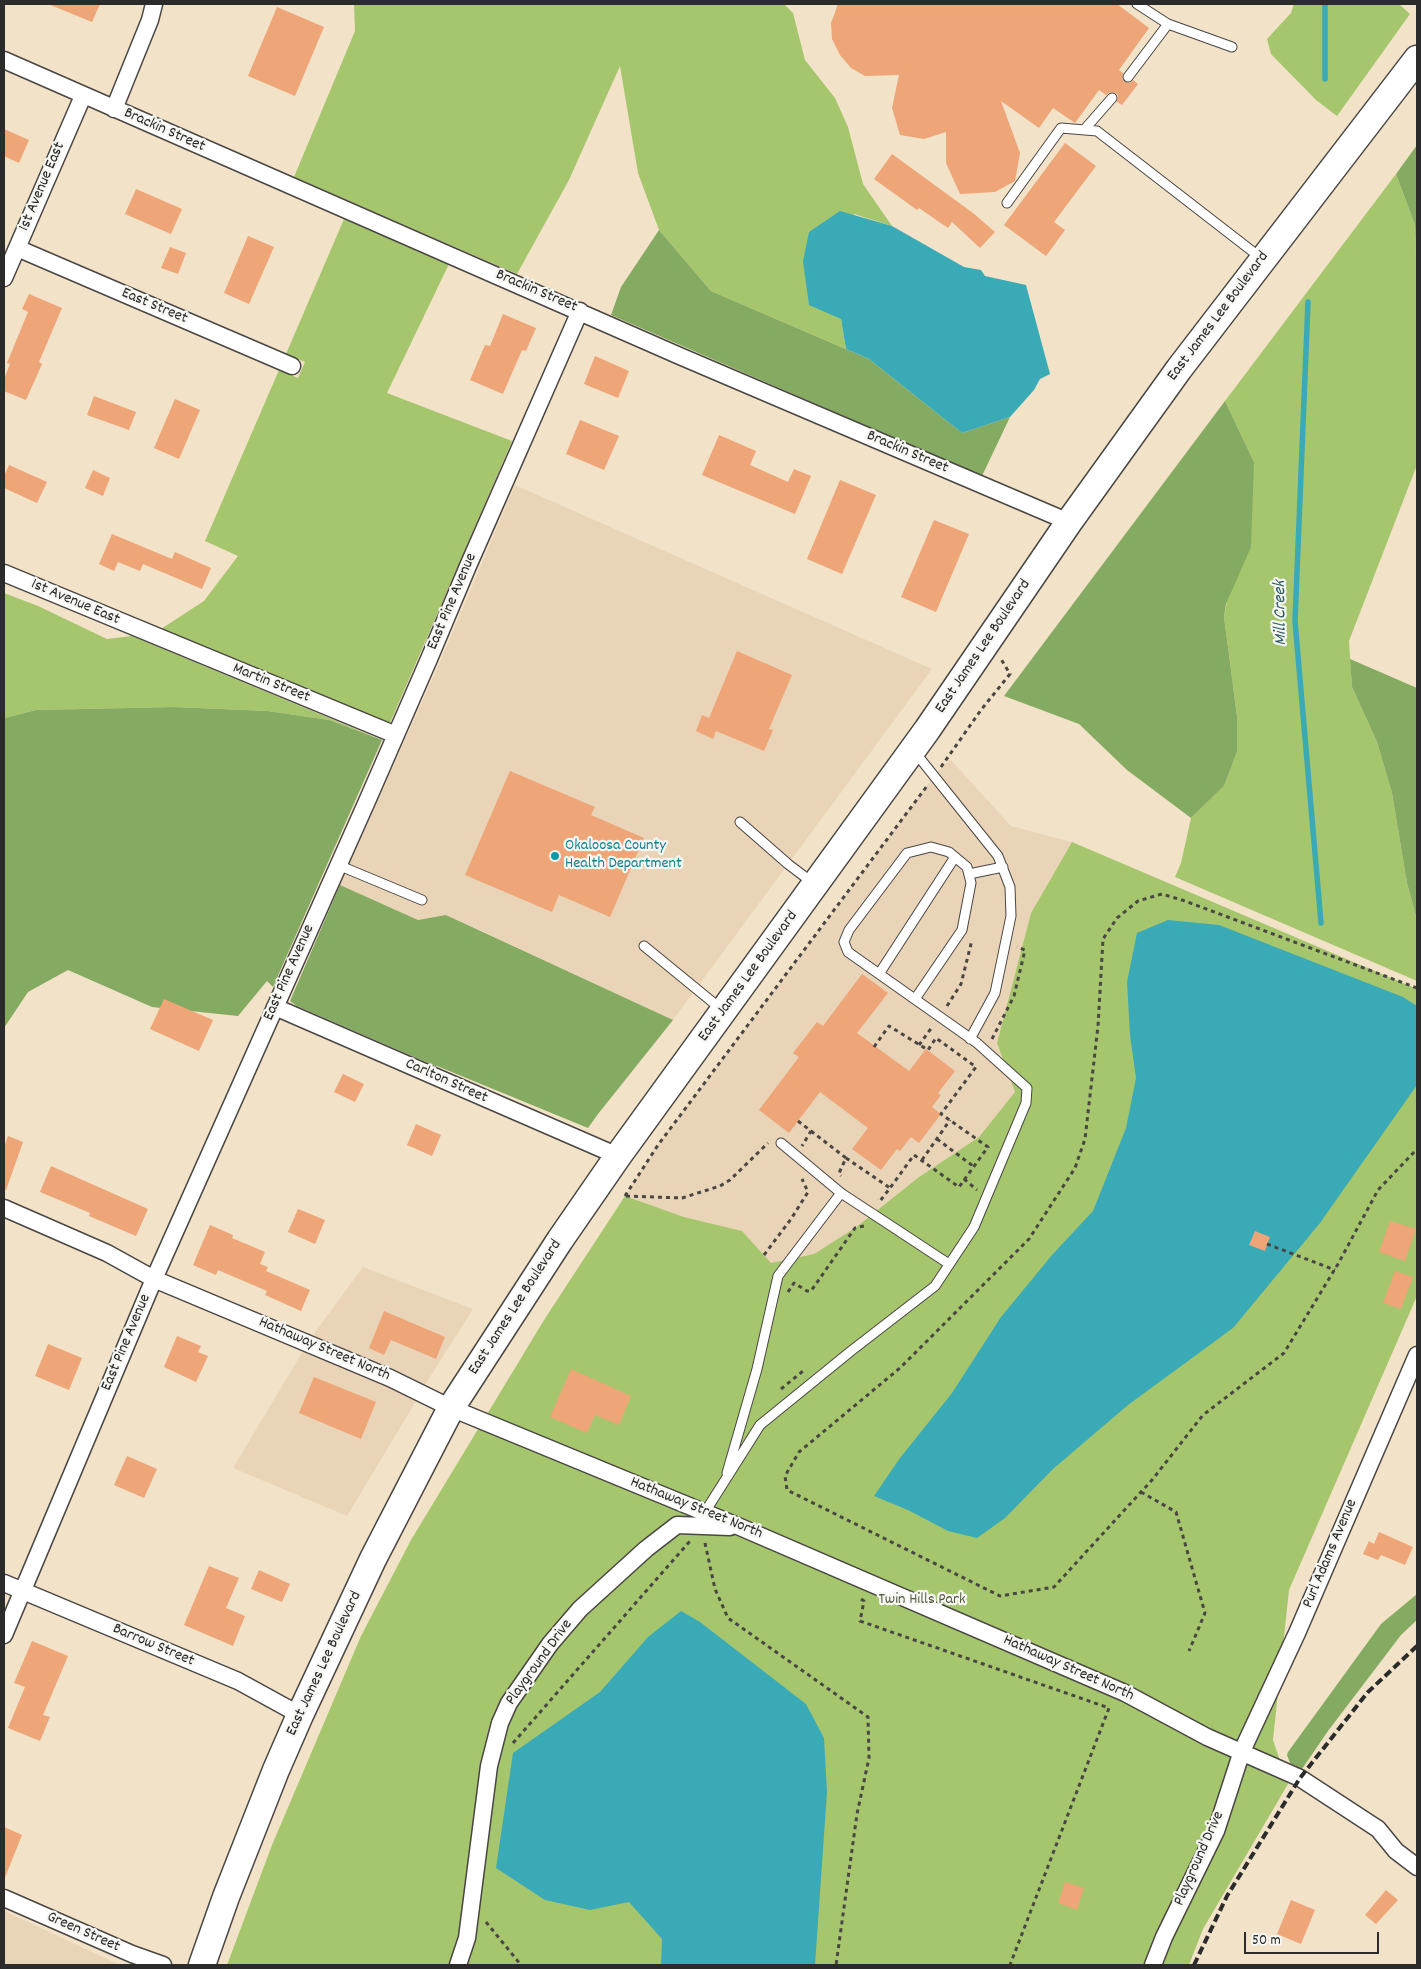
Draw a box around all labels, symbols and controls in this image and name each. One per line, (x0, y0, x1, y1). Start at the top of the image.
street label: Brackin Street (120, 105, 208, 157)
street label: 1st Avenue East (16, 140, 70, 234)
street label: East James Lee Boulevard (1164, 248, 1274, 386)
street label: Brackin Street (492, 266, 580, 318)
street label: East Street (118, 284, 190, 330)
street label: Brackin Street (863, 427, 951, 479)
street label: East Pine Avenue (424, 551, 482, 653)
street label: 1st Avenue East (28, 576, 122, 630)
street label: East James Lee Boulevard (932, 576, 1036, 718)
water label: Mill Creek (1271, 580, 1293, 646)
street label: Martin Street (230, 660, 312, 708)
place label: Okaloosa County Health Department (565, 837, 682, 875)
marker: Okaloosa County Health Department (549, 850, 561, 862)
street label: East James Lee Boulevard (695, 908, 803, 1046)
street label: East Pine Avenue (260, 922, 320, 1024)
street label: Carlton Street (402, 1055, 490, 1109)
street label: East James Lee Boulevard (465, 1237, 567, 1379)
street label: East Pine Avenue (98, 1292, 156, 1394)
street label: Hathaway Street North (255, 1314, 393, 1386)
street label: Hathaway Street North (627, 1474, 765, 1544)
street label: Purl Adams Avenue (1299, 1497, 1363, 1611)
street label: East James Lee Boulevard (283, 1589, 367, 1739)
park label: Twin Hills Park (878, 1591, 966, 1611)
street label: Playground Drive (502, 1616, 578, 1710)
street label: Barrow Street (109, 1620, 197, 1672)
street label: Hathaway Street North (1000, 1632, 1136, 1706)
street label: Playground Drive (1171, 1809, 1229, 1909)
street label: Green Street (43, 1908, 123, 1958)
scale bar (1246, 1922, 1381, 1954)
text: 50 m (1252, 1930, 1281, 1952)

